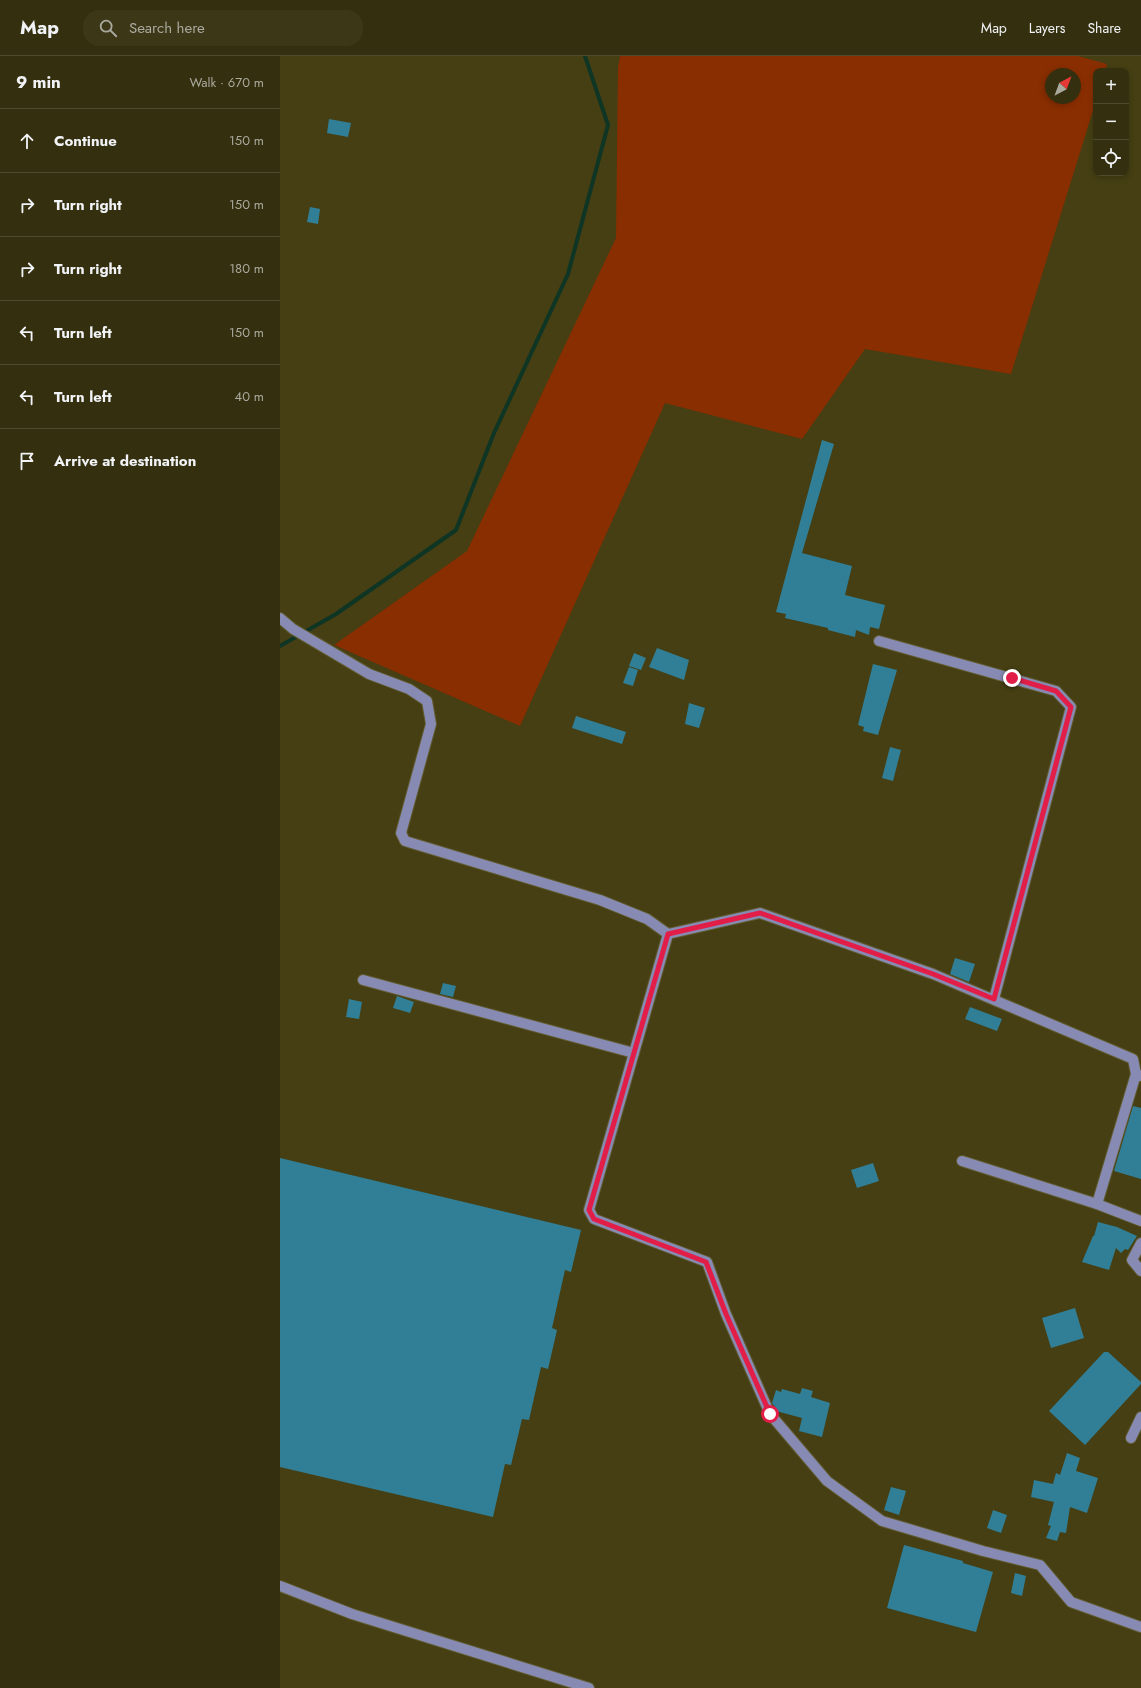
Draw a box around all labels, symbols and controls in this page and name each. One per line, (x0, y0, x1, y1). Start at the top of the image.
search box (83, 10, 363, 46)
text: Map (20, 14, 59, 41)
icon: search (97, 17, 119, 39)
text: Search here (129, 17, 205, 39)
text: Map (981, 18, 1007, 38)
text: Layers (1029, 18, 1065, 38)
text: Share (1087, 18, 1121, 38)
north arrow (1045, 68, 1081, 104)
map controls (1093, 68, 1129, 176)
button: + (1093, 68, 1129, 104)
text: 9 min (16, 70, 61, 94)
text: Walk · 670 m (190, 73, 264, 92)
button: − (1093, 104, 1129, 140)
icon: ahead (16, 130, 38, 152)
text: Continue (54, 130, 117, 152)
text: 150 m (229, 131, 264, 150)
button: locate (1093, 140, 1129, 176)
icon: right (16, 194, 38, 216)
text: Turn right (54, 194, 122, 216)
text: 150 m (229, 195, 264, 214)
icon: right (16, 258, 38, 280)
text: Turn right (54, 258, 122, 280)
text: 180 m (229, 259, 264, 278)
icon: left (16, 322, 38, 344)
text: Turn left (54, 322, 112, 344)
text: 150 m (229, 323, 264, 342)
icon: left (16, 386, 38, 408)
text: Turn left (54, 386, 112, 408)
text: 40 m (235, 387, 264, 406)
icon: arrive (16, 450, 38, 472)
text: Arrive at destination (54, 450, 196, 472)
route end (1003, 669, 1021, 687)
route start (761, 1405, 779, 1423)

